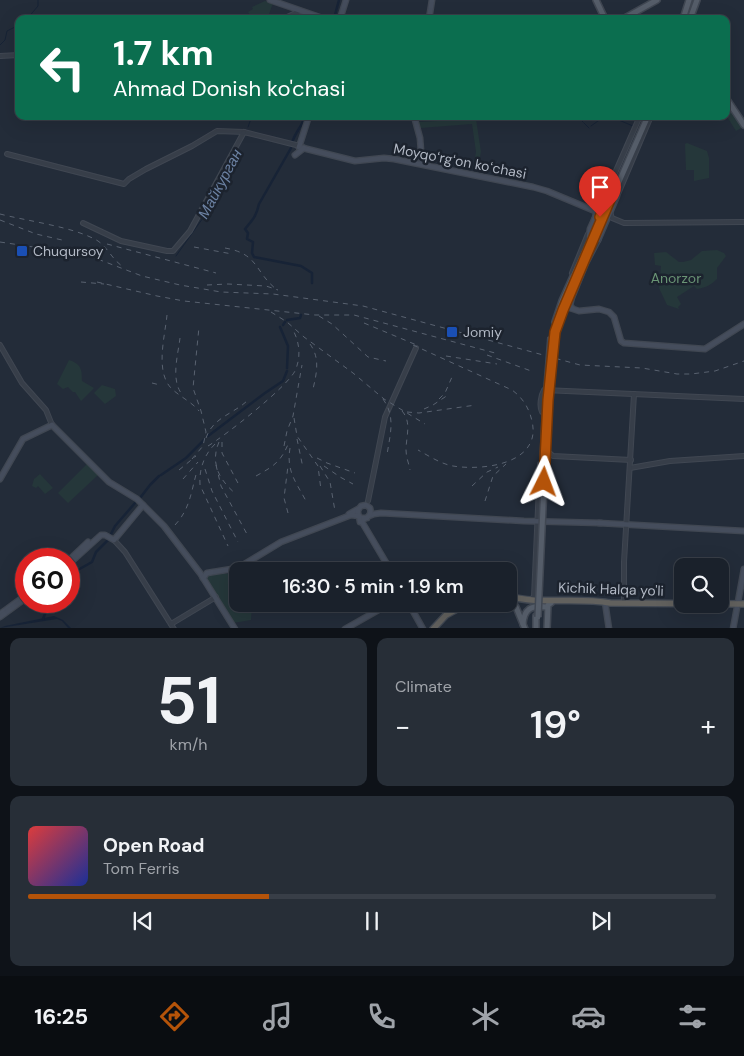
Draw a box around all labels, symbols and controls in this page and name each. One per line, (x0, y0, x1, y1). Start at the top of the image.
text: 1.7 km (113, 30, 214, 76)
icon: left (30, 35, 95, 100)
text: Ahmad Donish ko'chasi (113, 74, 346, 103)
street label: Moyqoʻrgʻon koʻchasi (392, 139, 528, 183)
water label: Майкурган (193, 146, 247, 222)
pin (579, 166, 621, 217)
icon: arrive (586, 173, 614, 201)
place label: Chuqursoy (33, 242, 104, 260)
marker: Chuqursoy (15, 244, 29, 258)
park label: Anorzor (651, 269, 701, 287)
place label: Jomiy (463, 323, 502, 341)
marker: Jomiy (445, 325, 459, 339)
position arrow (517, 455, 569, 507)
speed limit sign: 60 (15, 548, 80, 613)
map controls (674, 558, 729, 613)
button: search (674, 558, 729, 613)
text: 16:30 · 5 min · 1.9 km (282, 574, 464, 599)
street label: Kichik Halqa yo'li (558, 578, 664, 600)
text: 51 (156, 659, 221, 743)
text: Climate (395, 676, 452, 697)
text: 19° (530, 700, 581, 750)
text: − (395, 708, 410, 745)
text: + (701, 708, 716, 745)
text: km/h (170, 734, 207, 755)
text: Open Road (103, 833, 205, 858)
text: Tom Ferris (103, 858, 180, 879)
icon: previous (129, 907, 157, 935)
icon: pause (358, 907, 386, 935)
icon: next (587, 907, 615, 935)
icon: directions (157, 999, 192, 1034)
icon: music (260, 999, 295, 1034)
icon: phone (364, 999, 399, 1034)
icon: climate (468, 999, 503, 1034)
icon: car (571, 999, 606, 1034)
icon: filters (675, 999, 710, 1034)
text: 16:25 (34, 1002, 88, 1031)

